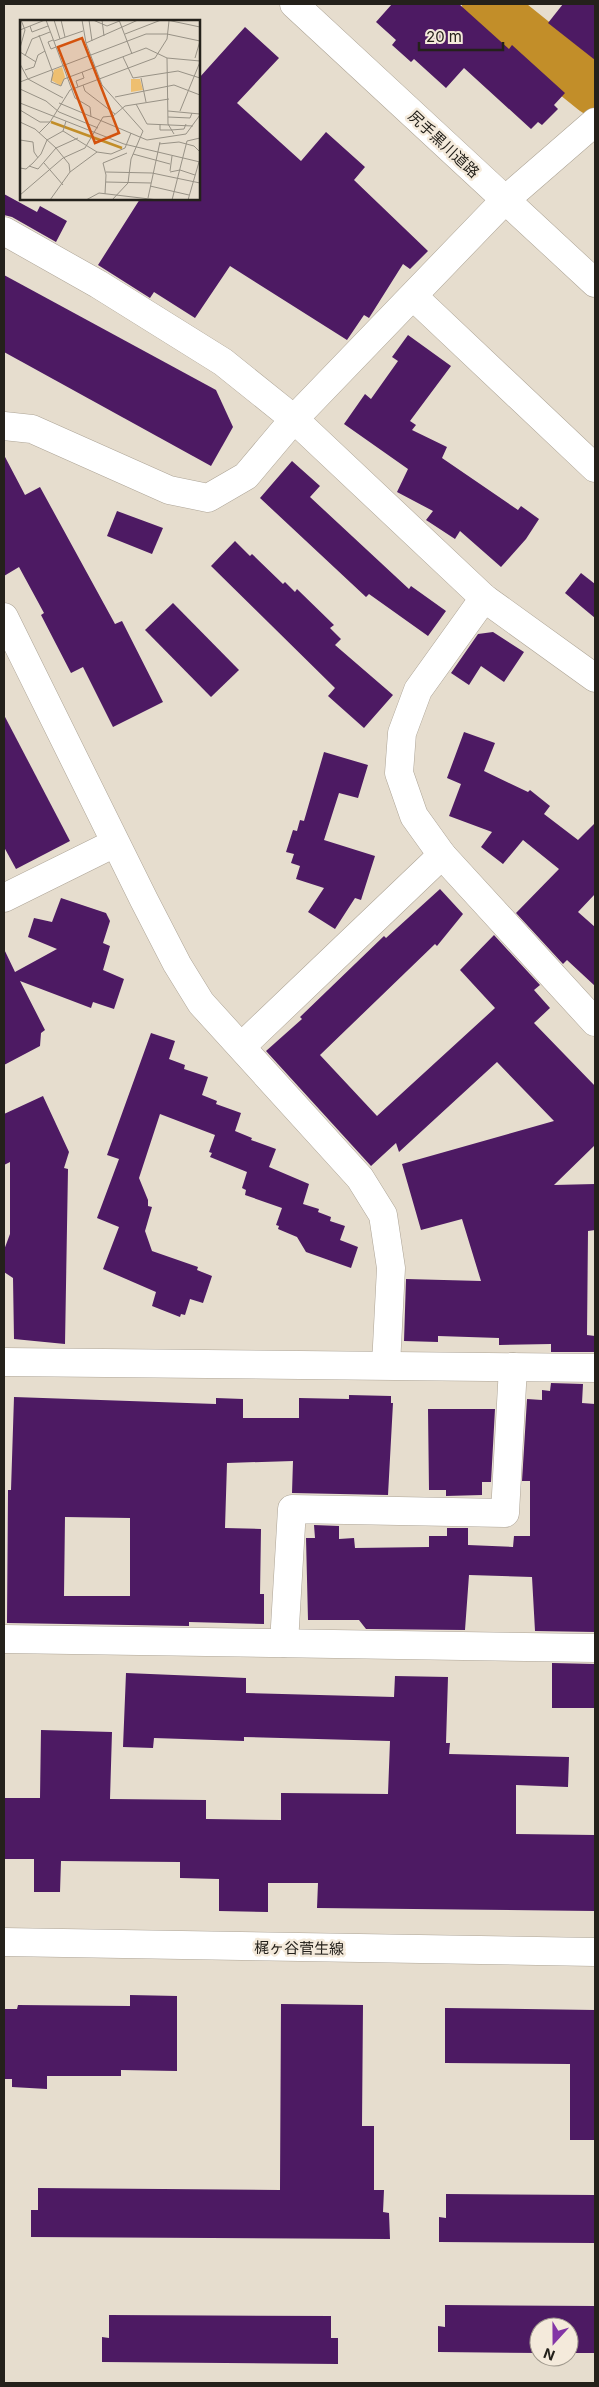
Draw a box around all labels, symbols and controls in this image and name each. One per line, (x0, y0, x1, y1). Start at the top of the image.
inset map (20, 20, 200, 200)
scale bar (419, 20, 503, 52)
text: 20 m (426, 27, 462, 46)
street label: 尻手黒川道路 (405, 106, 483, 182)
street label: 梶ヶ谷菅生線 (254, 1938, 344, 1958)
north arrow (529, 2317, 579, 2367)
text: N (541, 2345, 557, 2364)

